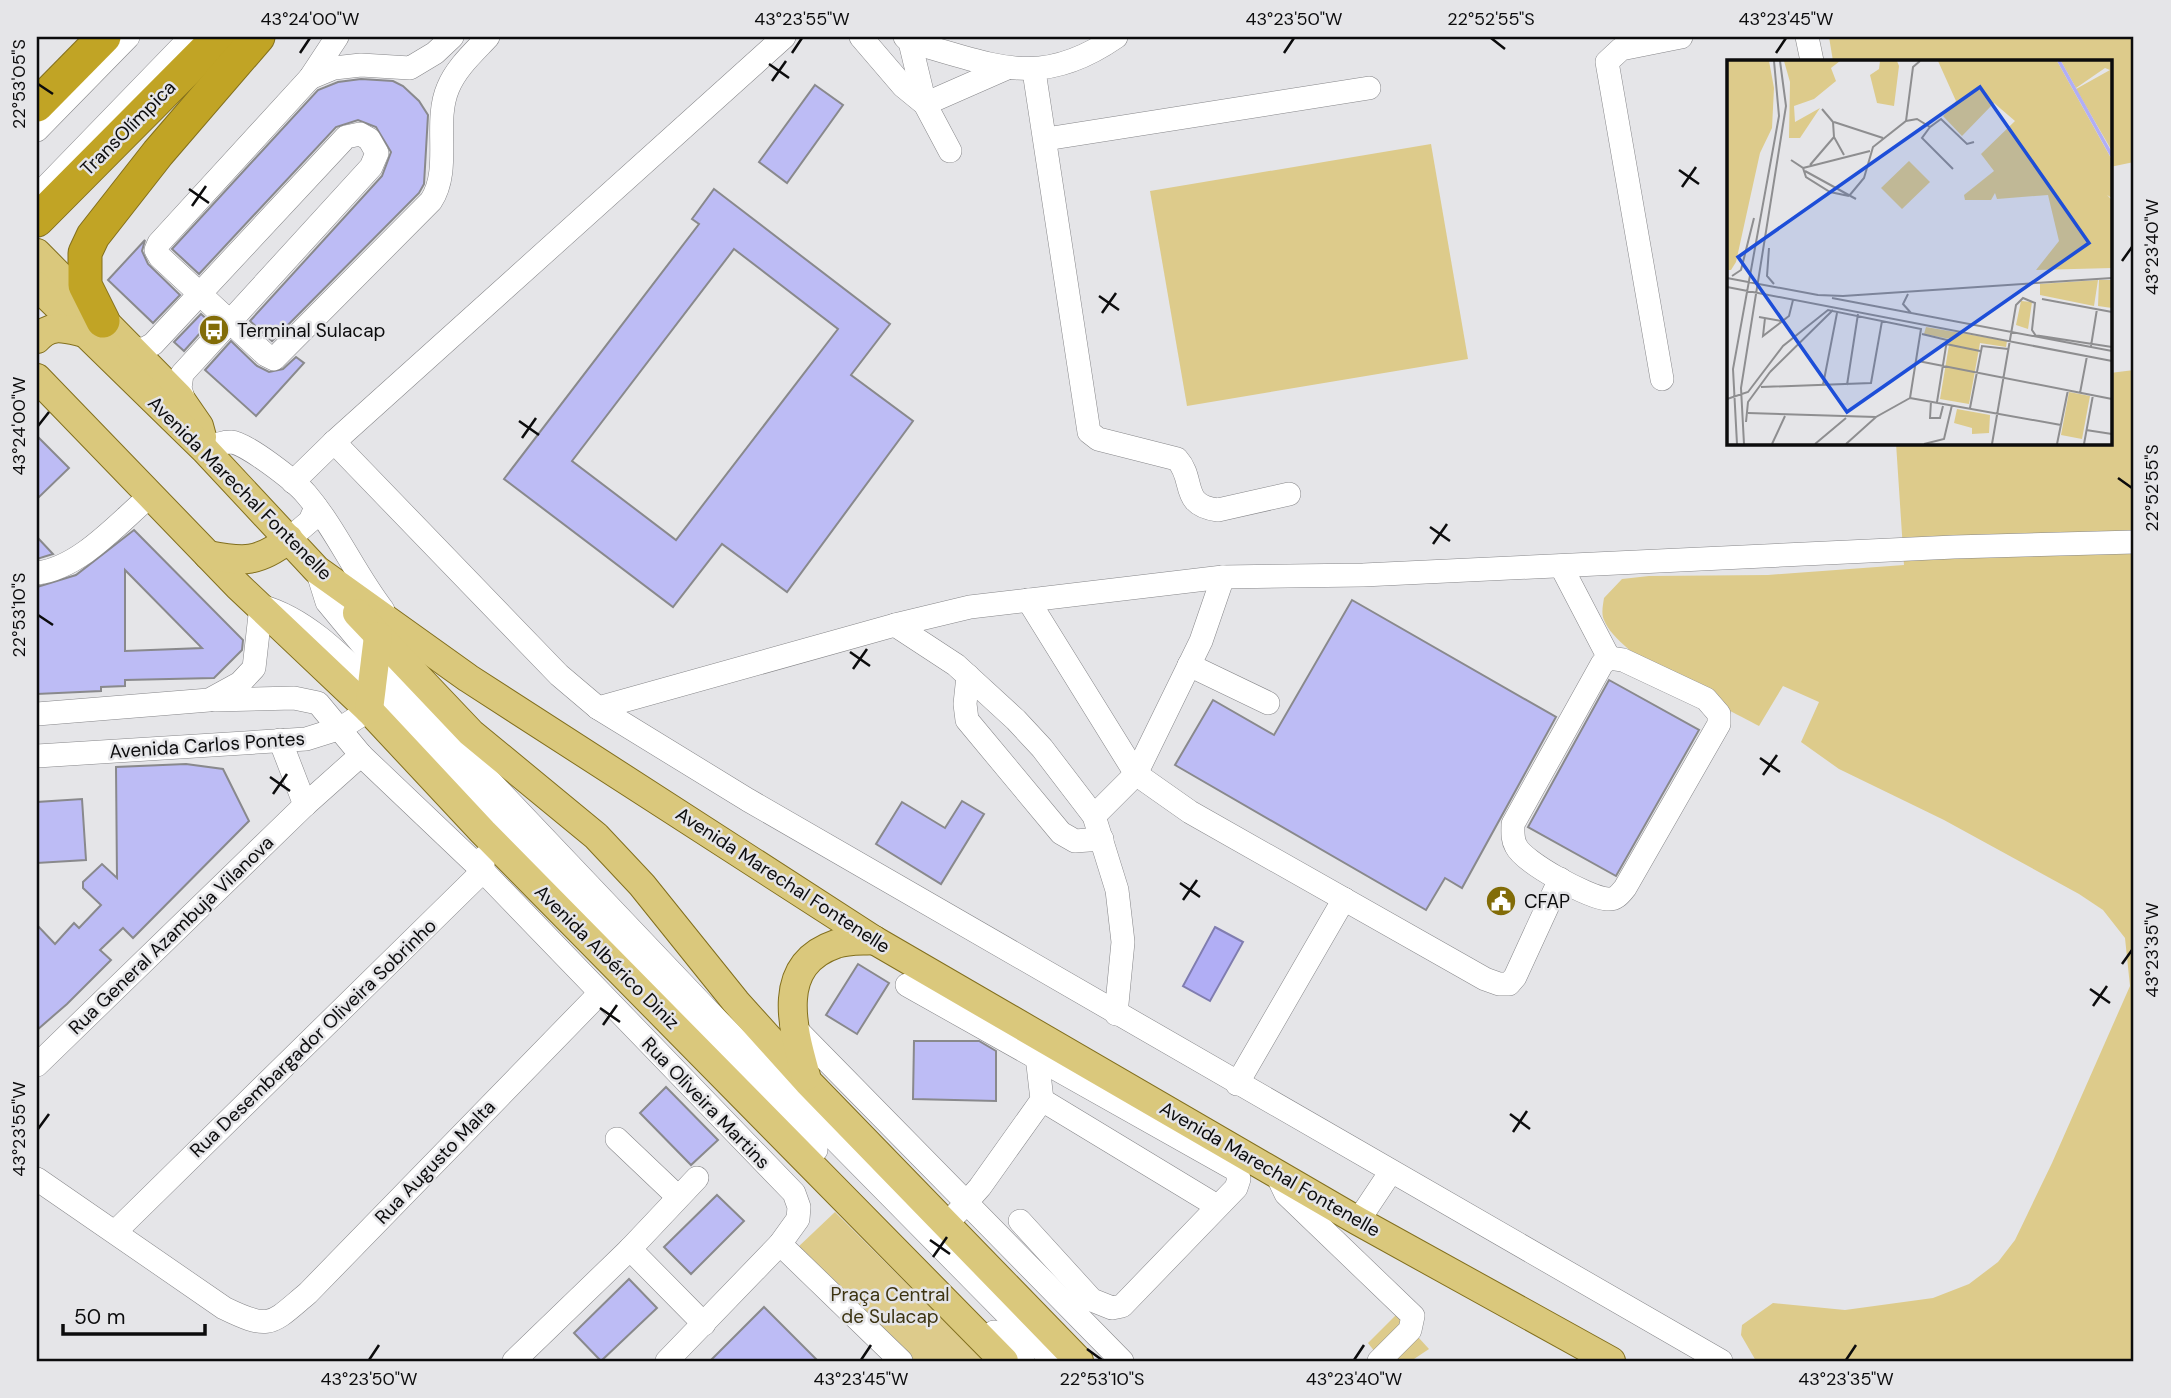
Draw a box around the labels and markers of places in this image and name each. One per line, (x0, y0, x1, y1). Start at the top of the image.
bus stop icon: Terminal Sulacap (197, 313, 231, 347)
place label: Terminal Sulacap (237, 318, 385, 343)
public building icon: CFAP (1484, 884, 1518, 918)
place label: CFAP (1524, 889, 1570, 914)

